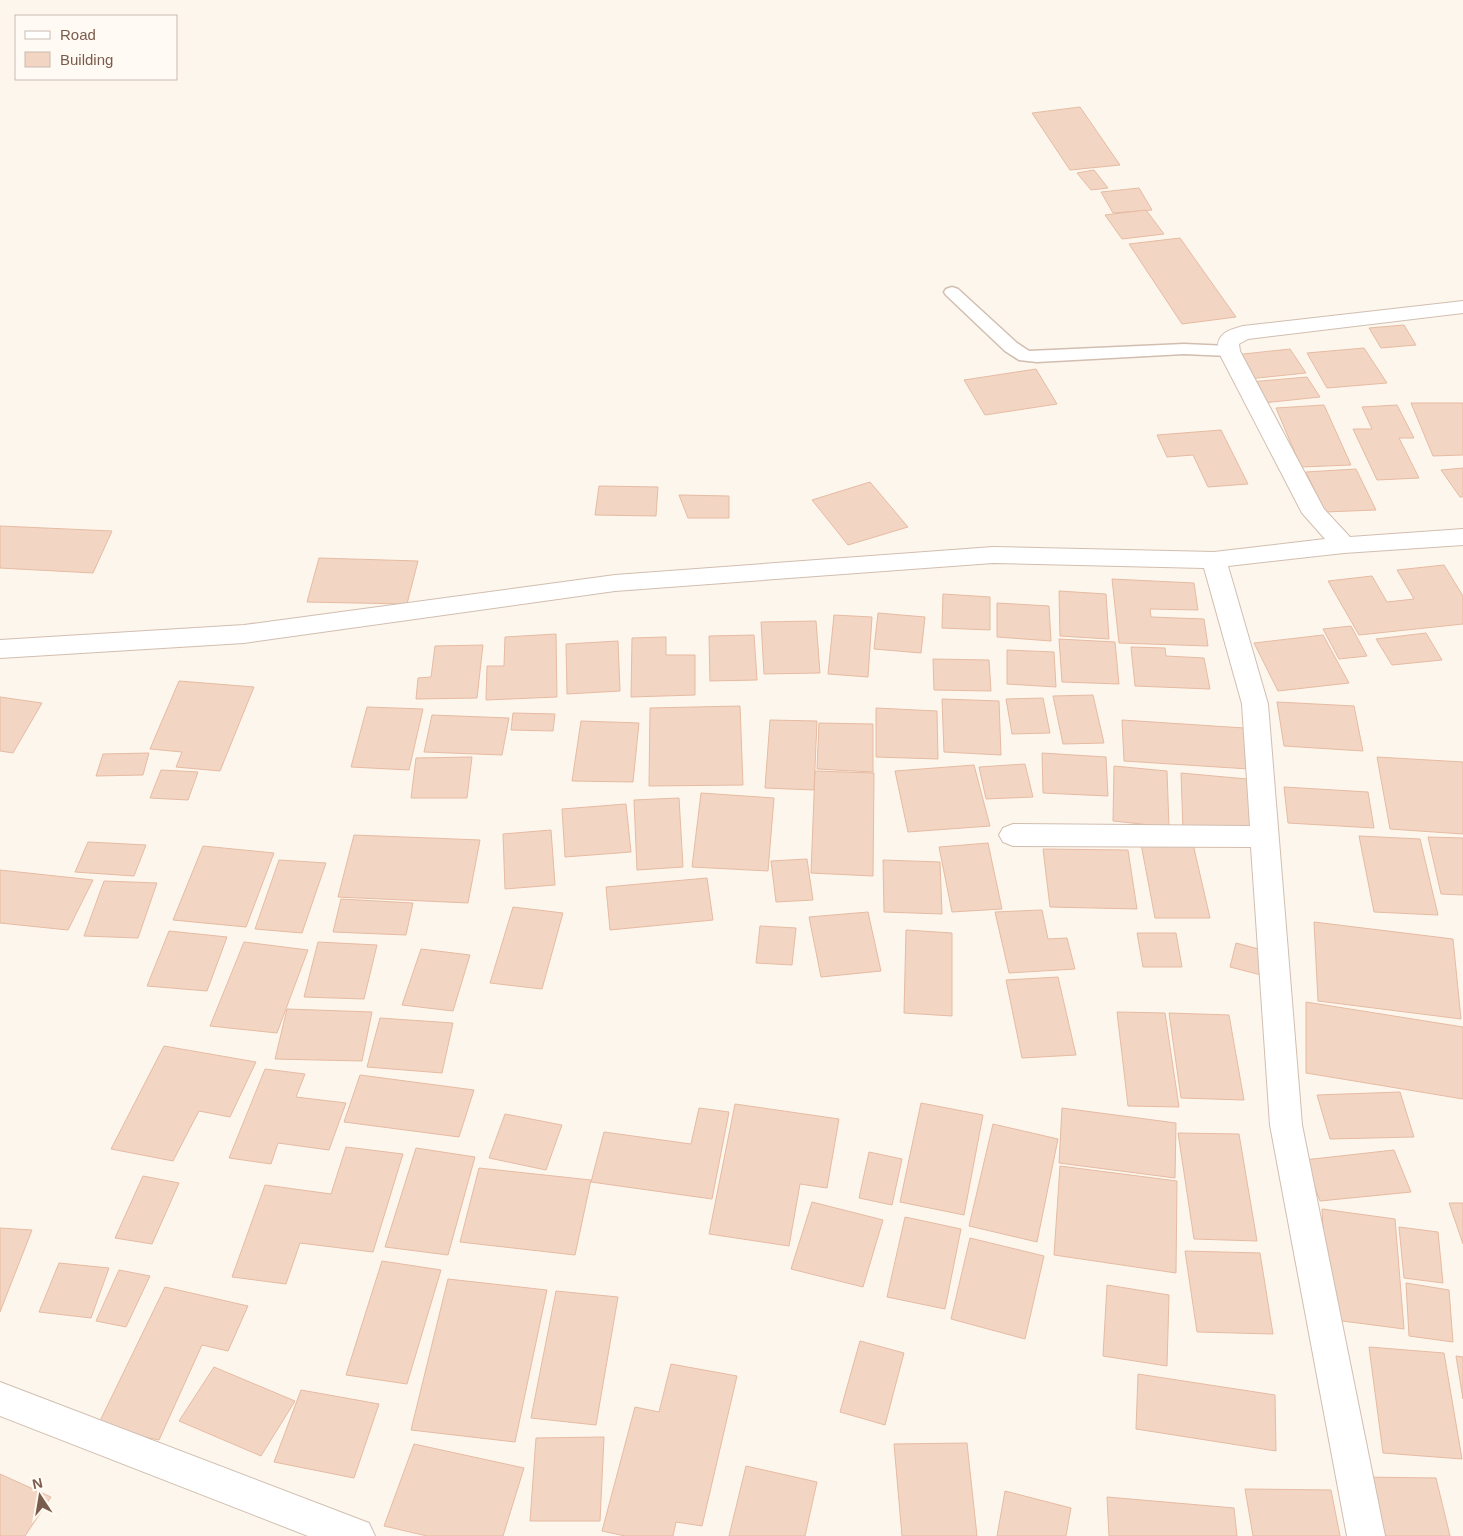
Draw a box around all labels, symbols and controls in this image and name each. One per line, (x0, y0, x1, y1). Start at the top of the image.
legend (15, 15, 178, 80)
text: Road (60, 26, 96, 43)
text: Building (60, 51, 113, 68)
north arrow (15, 1471, 65, 1521)
text: N (31, 1474, 44, 1492)

